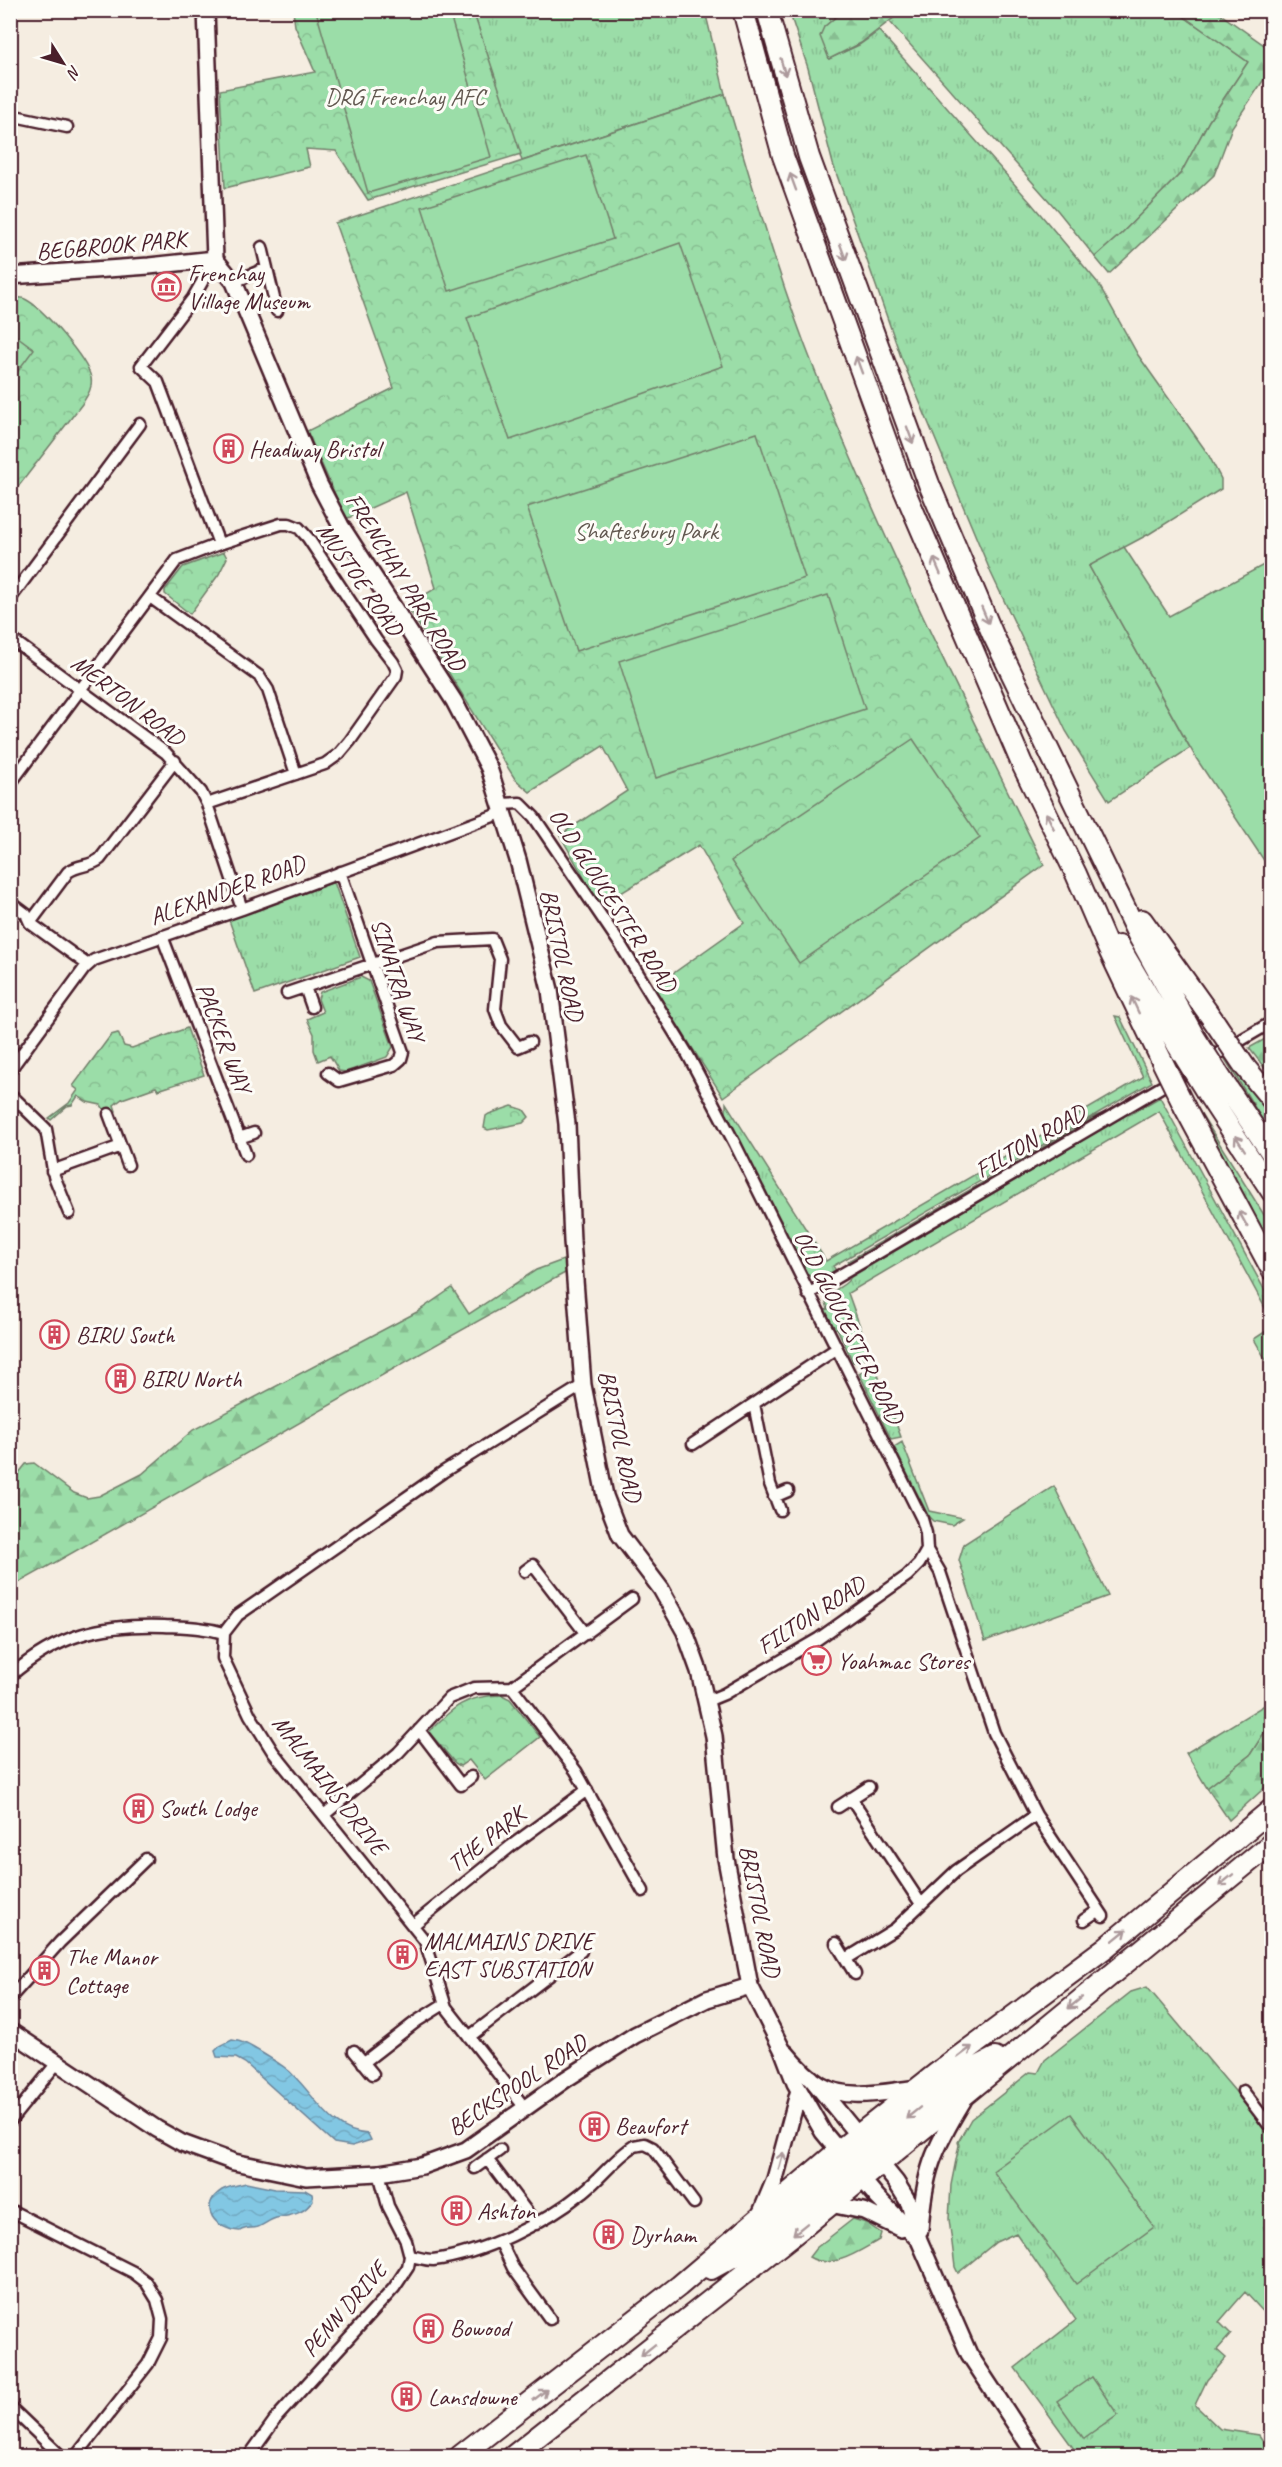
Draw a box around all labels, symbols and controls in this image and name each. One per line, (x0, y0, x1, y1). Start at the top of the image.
north arrow (33, 33, 93, 93)
one-way arrow (778, 57, 789, 76)
text: N (61, 61, 85, 84)
park label: DRG Frenchay AFC (325, 82, 488, 112)
one-way arrow (786, 173, 797, 192)
street label: BEGBROOK PARK (35, 223, 191, 266)
one-way arrow (839, 242, 850, 261)
place label: Frenchay Village Museum (188, 258, 311, 316)
museum icon: Frenchay Village Museum (151, 271, 183, 303)
one-way arrow (853, 356, 864, 375)
one-way arrow (906, 425, 917, 444)
building icon: Headway Bristol (212, 433, 244, 465)
place label: Headway Bristol (249, 434, 384, 464)
street label: FRENCHAY PARK ROAD (339, 487, 474, 678)
street label: MUSTOE ROAD (310, 516, 411, 643)
park label: Shaftesbury Park (574, 516, 720, 546)
one-way arrow (931, 558, 942, 576)
one-way arrow (979, 606, 991, 624)
street label: MERTON ROAD (65, 648, 192, 754)
street label: OLD GLOUCESTER ROAD (542, 803, 685, 999)
one-way arrow (1044, 813, 1056, 831)
street label: ALEXANDER ROAD (145, 847, 311, 932)
street label: BRISTOL ROAD (533, 887, 591, 1025)
street label: SINATRA WAY (364, 915, 433, 1048)
street label: PACKER WAY (189, 979, 260, 1100)
one-way arrow (1128, 996, 1140, 1014)
street label: FILTON ROAD (970, 1096, 1092, 1185)
one-way arrow (1233, 1135, 1245, 1152)
one-way arrow (1237, 1211, 1249, 1228)
street label: OLD GLOUCESTER ROAD (787, 1225, 912, 1431)
building icon: BIRU South (39, 1319, 71, 1351)
place label: BIRU South (76, 1320, 175, 1350)
building icon: BIRU North (104, 1363, 136, 1395)
place label: BIRU North (141, 1364, 243, 1394)
street label: BRISTOL ROAD (591, 1368, 649, 1506)
street label: FILTON ROAD (752, 1568, 872, 1661)
supermarket icon: Yoahmac Stores (800, 1645, 832, 1677)
place label: Yoahmac Stores (837, 1646, 971, 1676)
street label: MALMAINS DRIVE (266, 1709, 396, 1863)
building icon: South Lodge (122, 1792, 154, 1824)
place label: South Lodge (159, 1793, 259, 1823)
street label: THE PARK (441, 1797, 534, 1879)
street label: BRISTOL ROAD (733, 1843, 788, 1981)
one-way arrow (1219, 1873, 1234, 1887)
place label: MALMAINS DRIVE EAST SUBSTATION (424, 1926, 596, 1984)
one-way arrow (1112, 1929, 1128, 1942)
building icon: MALMAINS DRIVE EAST SUBSTATION (387, 1939, 419, 1971)
place label: The Manor Cottage (66, 1942, 159, 2000)
building icon: The Manor Cottage (29, 1955, 61, 1987)
one-way arrow (1067, 1997, 1083, 2010)
street label: BECKSPOOL ROAD (442, 2026, 594, 2143)
one-way arrow (956, 2046, 972, 2059)
one-way arrow (906, 2106, 921, 2120)
building icon: Beaufort (578, 2110, 610, 2142)
place label: Beaufort (615, 2111, 689, 2141)
one-way arrow (775, 2152, 787, 2171)
building icon: Ashton (440, 2195, 472, 2227)
place label: Ashton (477, 2196, 536, 2226)
building icon: Dyrham (593, 2219, 625, 2251)
place label: Dyrham (630, 2220, 698, 2250)
one-way arrow (792, 2222, 808, 2235)
street label: PENN DRIVE (294, 2253, 395, 2363)
building icon: Bowood (413, 2312, 445, 2344)
place label: Bowood (450, 2313, 513, 2343)
one-way arrow (640, 2344, 656, 2357)
building icon: Lansdowne (391, 2381, 423, 2413)
place label: Lansdowne (428, 2382, 519, 2412)
one-way arrow (532, 2388, 548, 2401)

